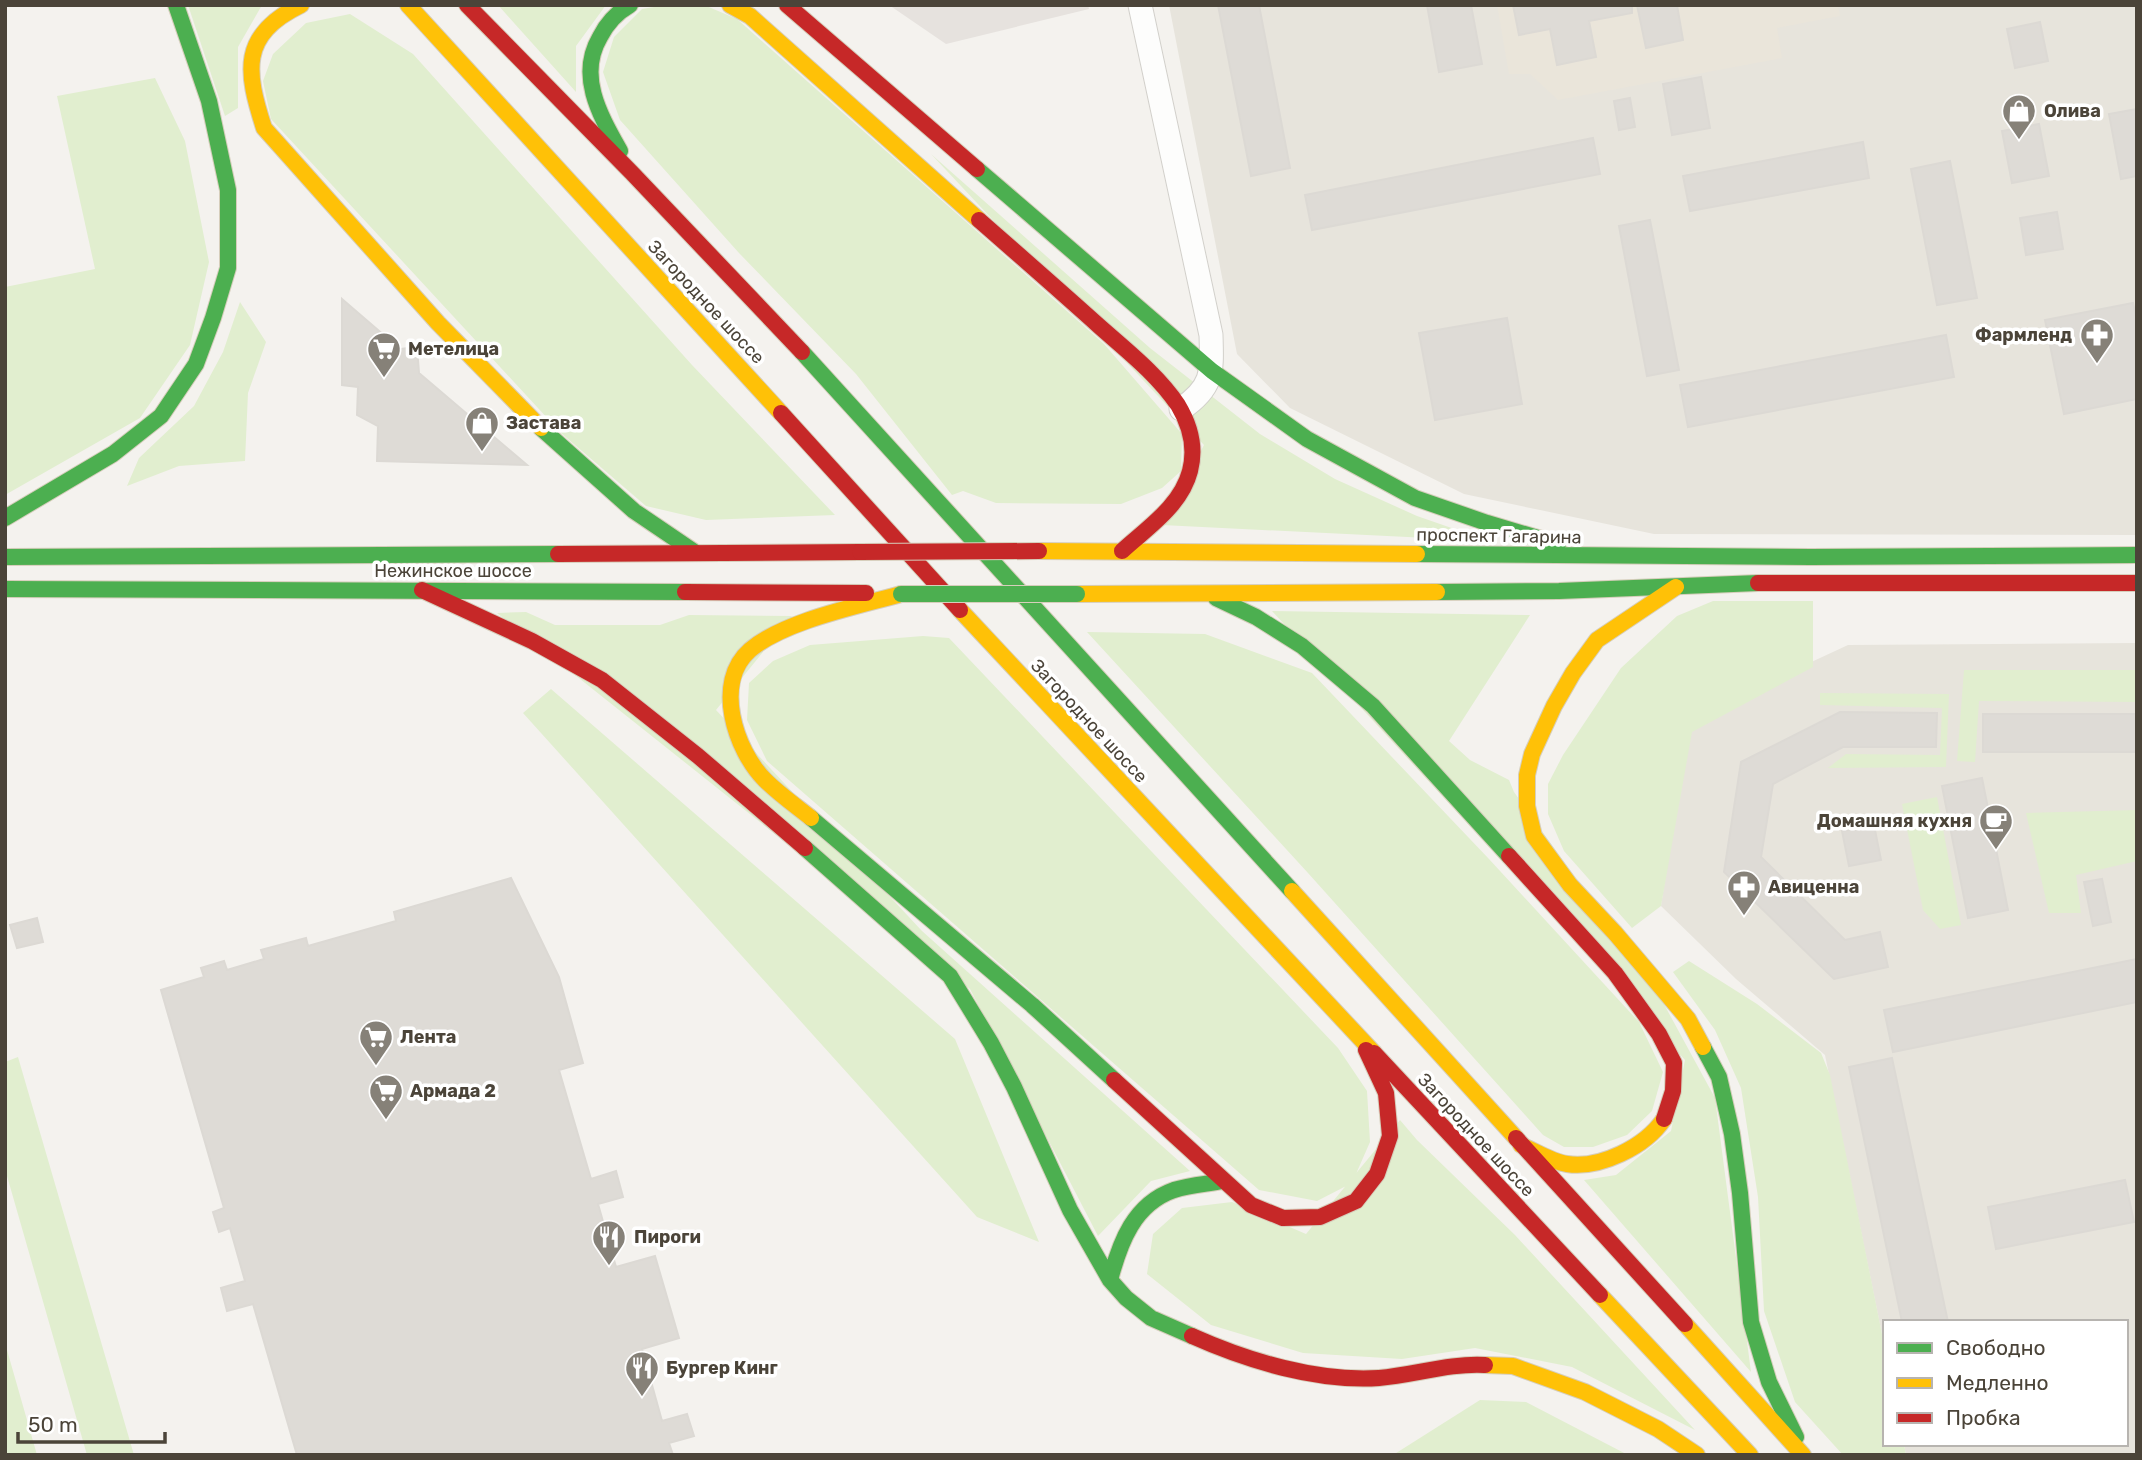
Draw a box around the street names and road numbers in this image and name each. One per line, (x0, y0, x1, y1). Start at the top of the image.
street label: Загородное шоссе (643, 236, 769, 368)
street label: проспект Гагарина (1416, 524, 1582, 548)
street label: Нежинское шоссе (374, 560, 532, 582)
street label: Загородное шоссе (1026, 655, 1152, 787)
street label: Загородное шоссе (1413, 1069, 1539, 1201)

